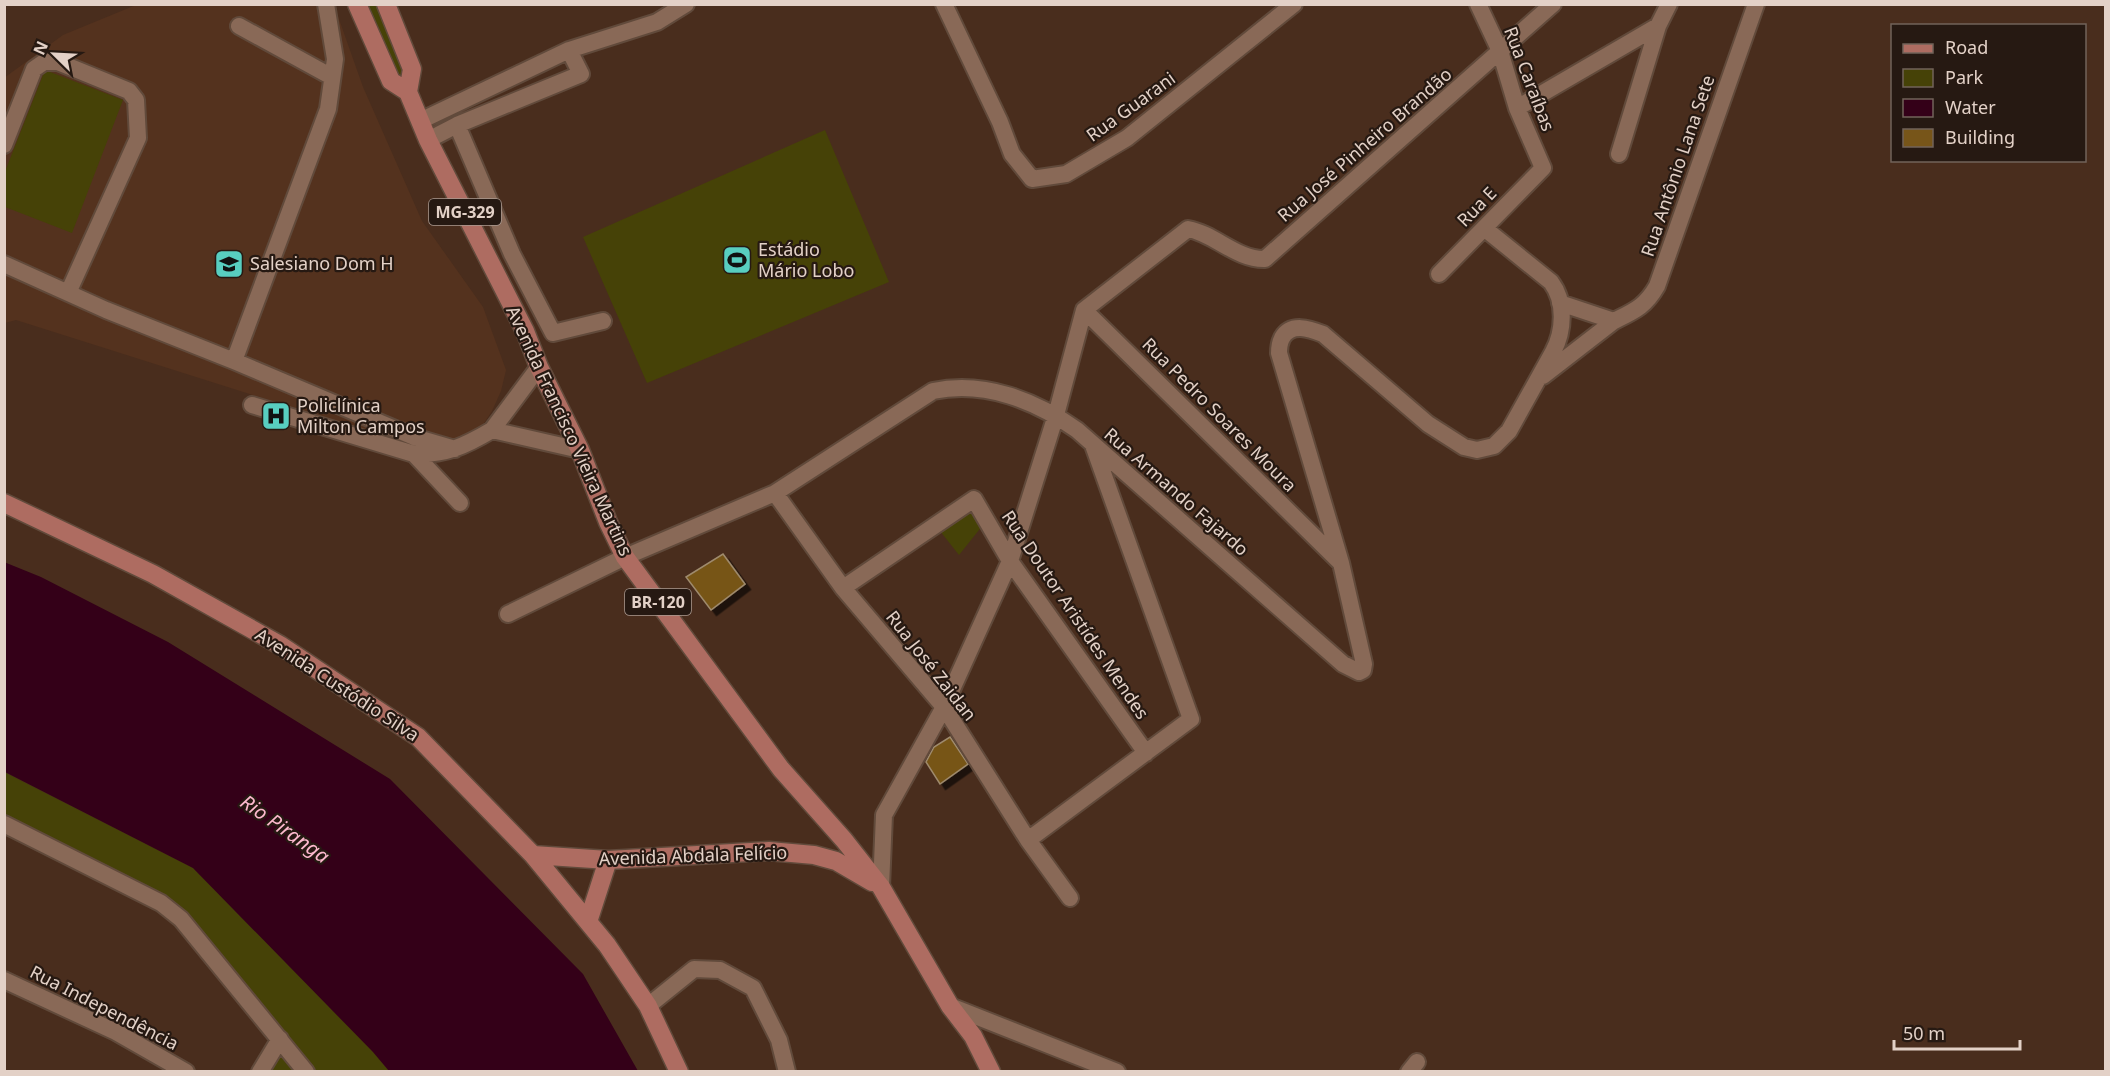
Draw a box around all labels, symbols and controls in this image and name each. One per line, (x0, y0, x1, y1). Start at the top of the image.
street label: Rua Caraíbas (1499, 23, 1561, 134)
north arrow (24, 24, 84, 84)
legend (1891, 24, 2086, 162)
text: Road (1945, 35, 1988, 59)
text: N (28, 37, 53, 58)
street label: Rua José Pinheiro Brandão (1272, 62, 1457, 227)
text: Park (1945, 65, 1983, 89)
street label: Rua Guarani (1081, 66, 1180, 147)
street label: Rua Antônio Lana Sete (1635, 72, 1719, 260)
text: Water (1945, 95, 1996, 119)
text: Building (1945, 125, 2015, 149)
street label: Rua E (1451, 181, 1501, 232)
road number: MG-329 (429, 199, 501, 225)
place label: Estádio Mário Lobo (758, 237, 854, 282)
sports icon: Estádio Mário Lobo (721, 244, 753, 276)
school or university icon: Salesiano Dom H (213, 248, 245, 280)
place label: Salesiano Dom H (250, 251, 394, 275)
street label: Avenida Francisco Vieira Martins (501, 302, 638, 559)
street label: Rua Pedro Soares Moura (1137, 332, 1302, 497)
place label: Policlínica Milton Campos (297, 393, 425, 438)
hospital icon: Policlínica Milton Campos (260, 400, 292, 432)
street label: Rua Armando Fajardo (1099, 422, 1254, 561)
street label: Rua Doutor Aristídes Mendes (997, 505, 1155, 724)
road number: BR-120 (625, 589, 691, 615)
street label: Rua José Zaidan (881, 605, 982, 725)
street label: Avenida Custódio Silva (251, 622, 424, 746)
water label: Rio Piranga (235, 788, 335, 869)
street label: Avenida Abdala Felício (598, 840, 788, 870)
street label: Rua Independência (26, 959, 183, 1055)
scale bar (1894, 1013, 2020, 1051)
text: 50 m (1903, 1021, 1945, 1045)

